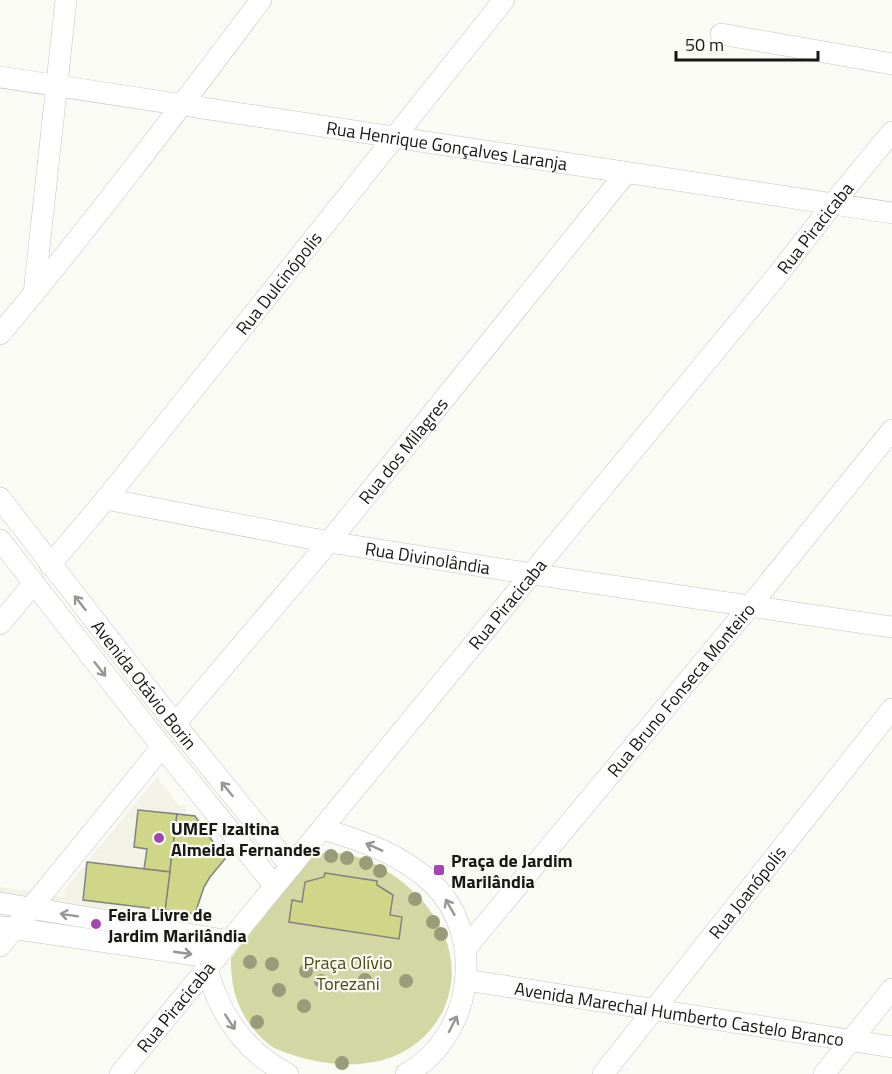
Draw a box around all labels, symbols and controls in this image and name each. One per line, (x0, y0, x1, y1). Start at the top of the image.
scale bar (676, 24, 818, 62)
text: 50 m (685, 31, 724, 58)
street label: Rua Henrique Gonçalves Laranja (324, 113, 569, 177)
street label: Rua Piracicaba (770, 176, 860, 279)
street label: Rua Dulcinópolis (229, 225, 328, 340)
street label: Rua dos Milagres (351, 391, 454, 510)
street label: Rua Divinolândia (363, 534, 492, 581)
street label: Rua Piracicaba (461, 552, 553, 655)
one-way arrow (73, 595, 86, 611)
street label: Rua Bruno Fonseca Monteiro (600, 596, 761, 783)
street label: Avenida Otávio Borin (85, 614, 204, 755)
one-way arrow (94, 661, 107, 677)
one-way arrow (220, 782, 234, 797)
place label: UMEF Izaltina Almeida Fernandes (171, 815, 320, 863)
marker: UMEF Izaltina Almeida Fernandes (152, 831, 166, 845)
street label: Rua Joanópolis (702, 840, 792, 944)
one-way arrow (366, 841, 384, 853)
place label: Praça de Jardim Marilândia (451, 847, 573, 895)
marker: Praça de Jardim Marilândia (432, 863, 446, 877)
one-way arrow (444, 899, 456, 916)
place label: Feira Livre de Jardim Marilândia (108, 901, 247, 949)
one-way arrow (60, 909, 79, 920)
marker: Feira Livre de Jardim Marilândia (89, 917, 103, 931)
one-way arrow (172, 948, 192, 959)
park label: Praça Olívio Torezani (304, 949, 392, 997)
street label: Rua Piracicaba (130, 955, 221, 1058)
street label: Avenida Marechal Humberto Castelo Branco (513, 974, 846, 1053)
one-way arrow (224, 1013, 236, 1030)
one-way arrow (447, 1016, 459, 1033)

